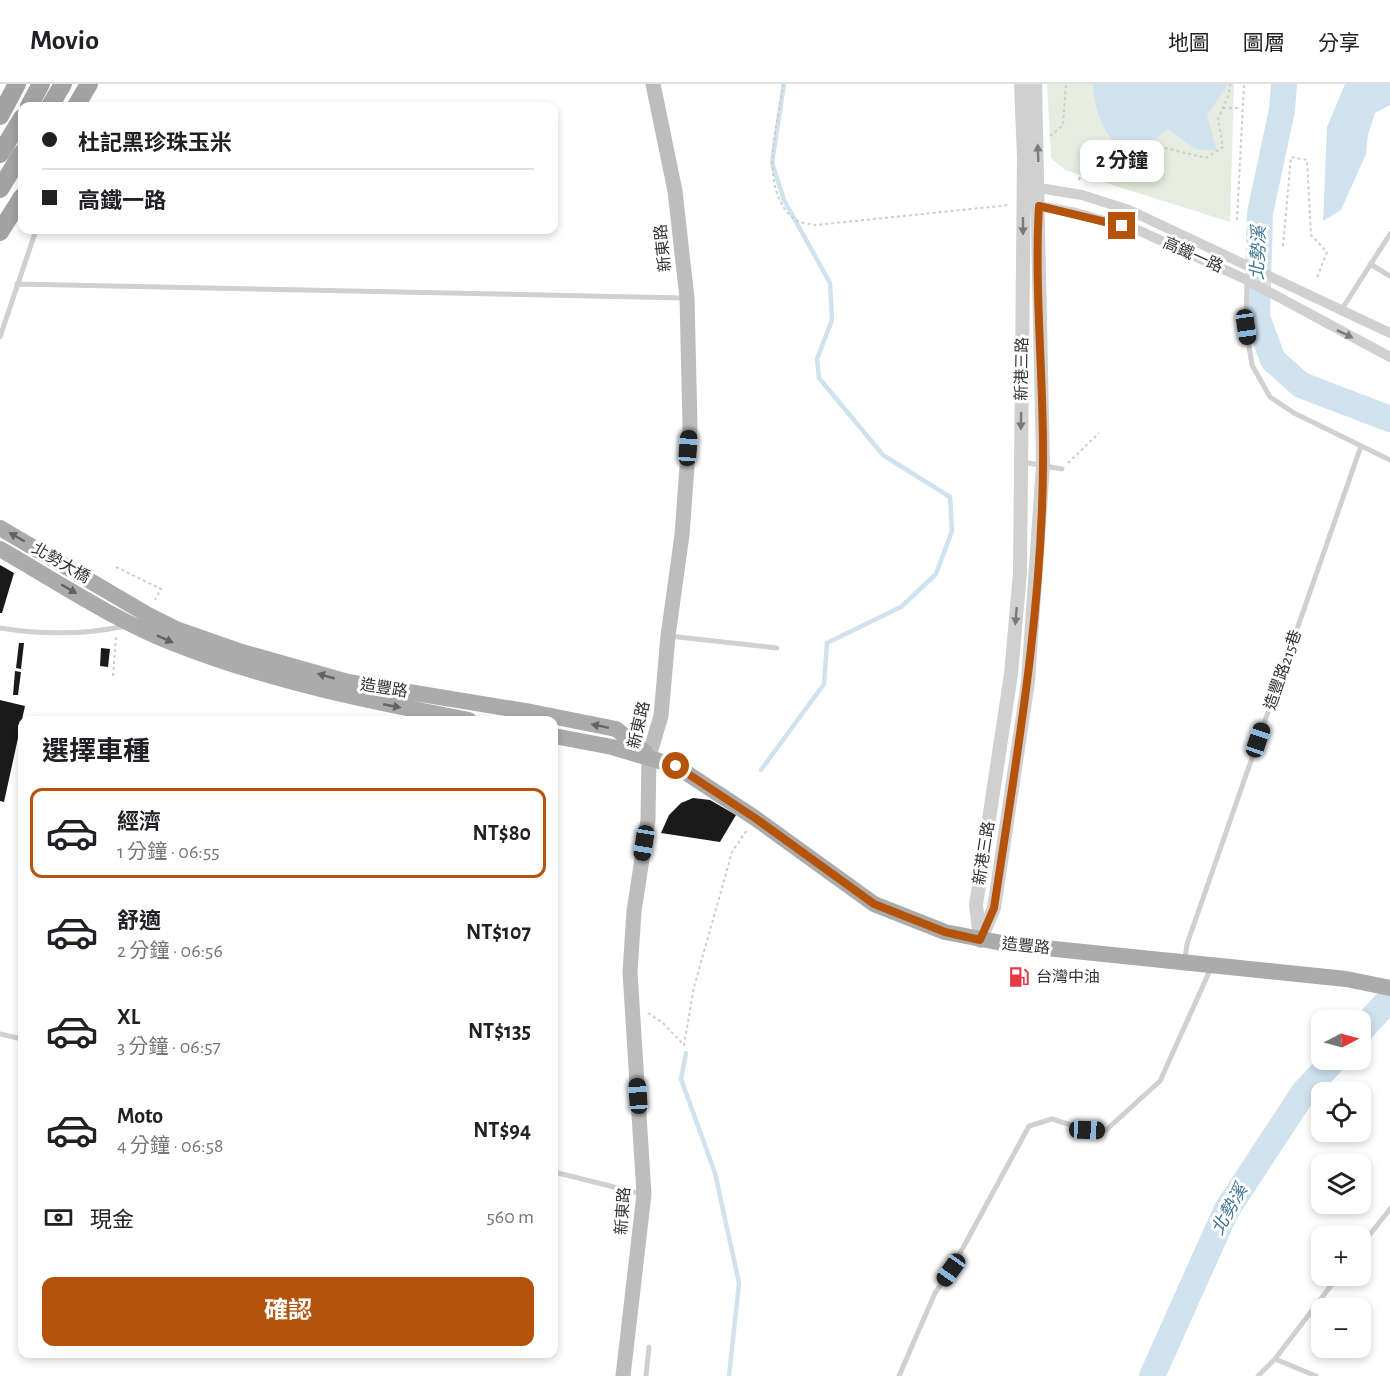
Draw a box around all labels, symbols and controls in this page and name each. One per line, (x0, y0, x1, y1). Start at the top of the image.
text: Movio (30, 27, 99, 55)
text: 地圖 (1168, 33, 1210, 54)
text: 圖層 (1243, 33, 1285, 54)
text: 分享 (1318, 33, 1360, 54)
text: 杜記黑珍珠玉米 (78, 132, 232, 154)
callout: 2 分鐘 (1080, 139, 1164, 181)
one-way arrow (1033, 144, 1043, 163)
text: 2 分鐘 (1096, 151, 1148, 171)
text: 高鐵一路 (78, 190, 166, 212)
route end (1108, 212, 1135, 239)
one-way arrow (1018, 217, 1028, 236)
street label: 新東路 (652, 223, 673, 273)
water label: 北勢溪 (1247, 223, 1269, 280)
street label: 高鐵一路 (1161, 234, 1226, 275)
car (1235, 308, 1257, 346)
one-way arrow (1336, 329, 1353, 338)
street label: 新港三路 (1012, 337, 1031, 401)
one-way arrow (1016, 412, 1026, 431)
car (678, 429, 698, 467)
one-way arrow (9, 532, 25, 543)
street label: 北勢大橋 (29, 539, 93, 586)
one-way arrow (61, 583, 77, 594)
one-way arrow (1011, 607, 1021, 626)
street label: 造豐路215巷 (1261, 628, 1304, 712)
one-way arrow (156, 635, 174, 644)
one-way arrow (317, 671, 335, 680)
street label: 造豐路 (359, 675, 409, 700)
street label: 新東路 (625, 700, 652, 750)
one-way arrow (383, 702, 402, 711)
car (1244, 720, 1272, 760)
one-way arrow (590, 721, 609, 730)
text: 選擇車種 (42, 738, 150, 765)
route start (662, 752, 689, 779)
icon: car (45, 806, 99, 860)
text: 經濟 (117, 811, 161, 833)
street label: 新港三路 (970, 820, 997, 886)
text: NT$80 (473, 822, 531, 844)
car (632, 824, 656, 862)
text: 1 分鐘 · 06:55 (117, 842, 220, 862)
icon: car (45, 905, 99, 959)
text: 舒適 (117, 910, 161, 932)
text: NT$107 (466, 921, 531, 943)
street label: 造豐路 (1001, 935, 1051, 956)
text: 2 分鐘 · 06:56 (117, 941, 223, 961)
fuel station icon: 台灣中油 (1007, 965, 1031, 989)
place label: 台灣中油 (1036, 968, 1100, 985)
icon: car (45, 1004, 99, 1058)
text: XL (117, 1006, 140, 1028)
north arrow (1311, 1010, 1371, 1070)
map controls (1311, 1010, 1371, 1358)
text: NT$135 (468, 1020, 531, 1042)
text: 3 分鐘 · 06:57 (117, 1037, 221, 1057)
car (628, 1077, 648, 1115)
button: locate (1311, 1082, 1371, 1142)
icon: car (45, 1103, 99, 1157)
text: Moto (117, 1105, 163, 1127)
text: NT$94 (473, 1119, 531, 1141)
car (1069, 1120, 1105, 1140)
text: 4 分鐘 · 06:58 (117, 1136, 223, 1156)
button: layers (1311, 1154, 1371, 1214)
water label: 北勢溪 (1207, 1178, 1252, 1238)
street label: 新東路 (612, 1186, 633, 1236)
icon: cash (42, 1201, 75, 1234)
text: 560 m (486, 1207, 534, 1227)
text: 現金 (90, 1209, 134, 1231)
button: + (1311, 1226, 1371, 1286)
car (933, 1250, 969, 1290)
button: 確認 (42, 1277, 534, 1346)
button: − (1311, 1298, 1371, 1358)

